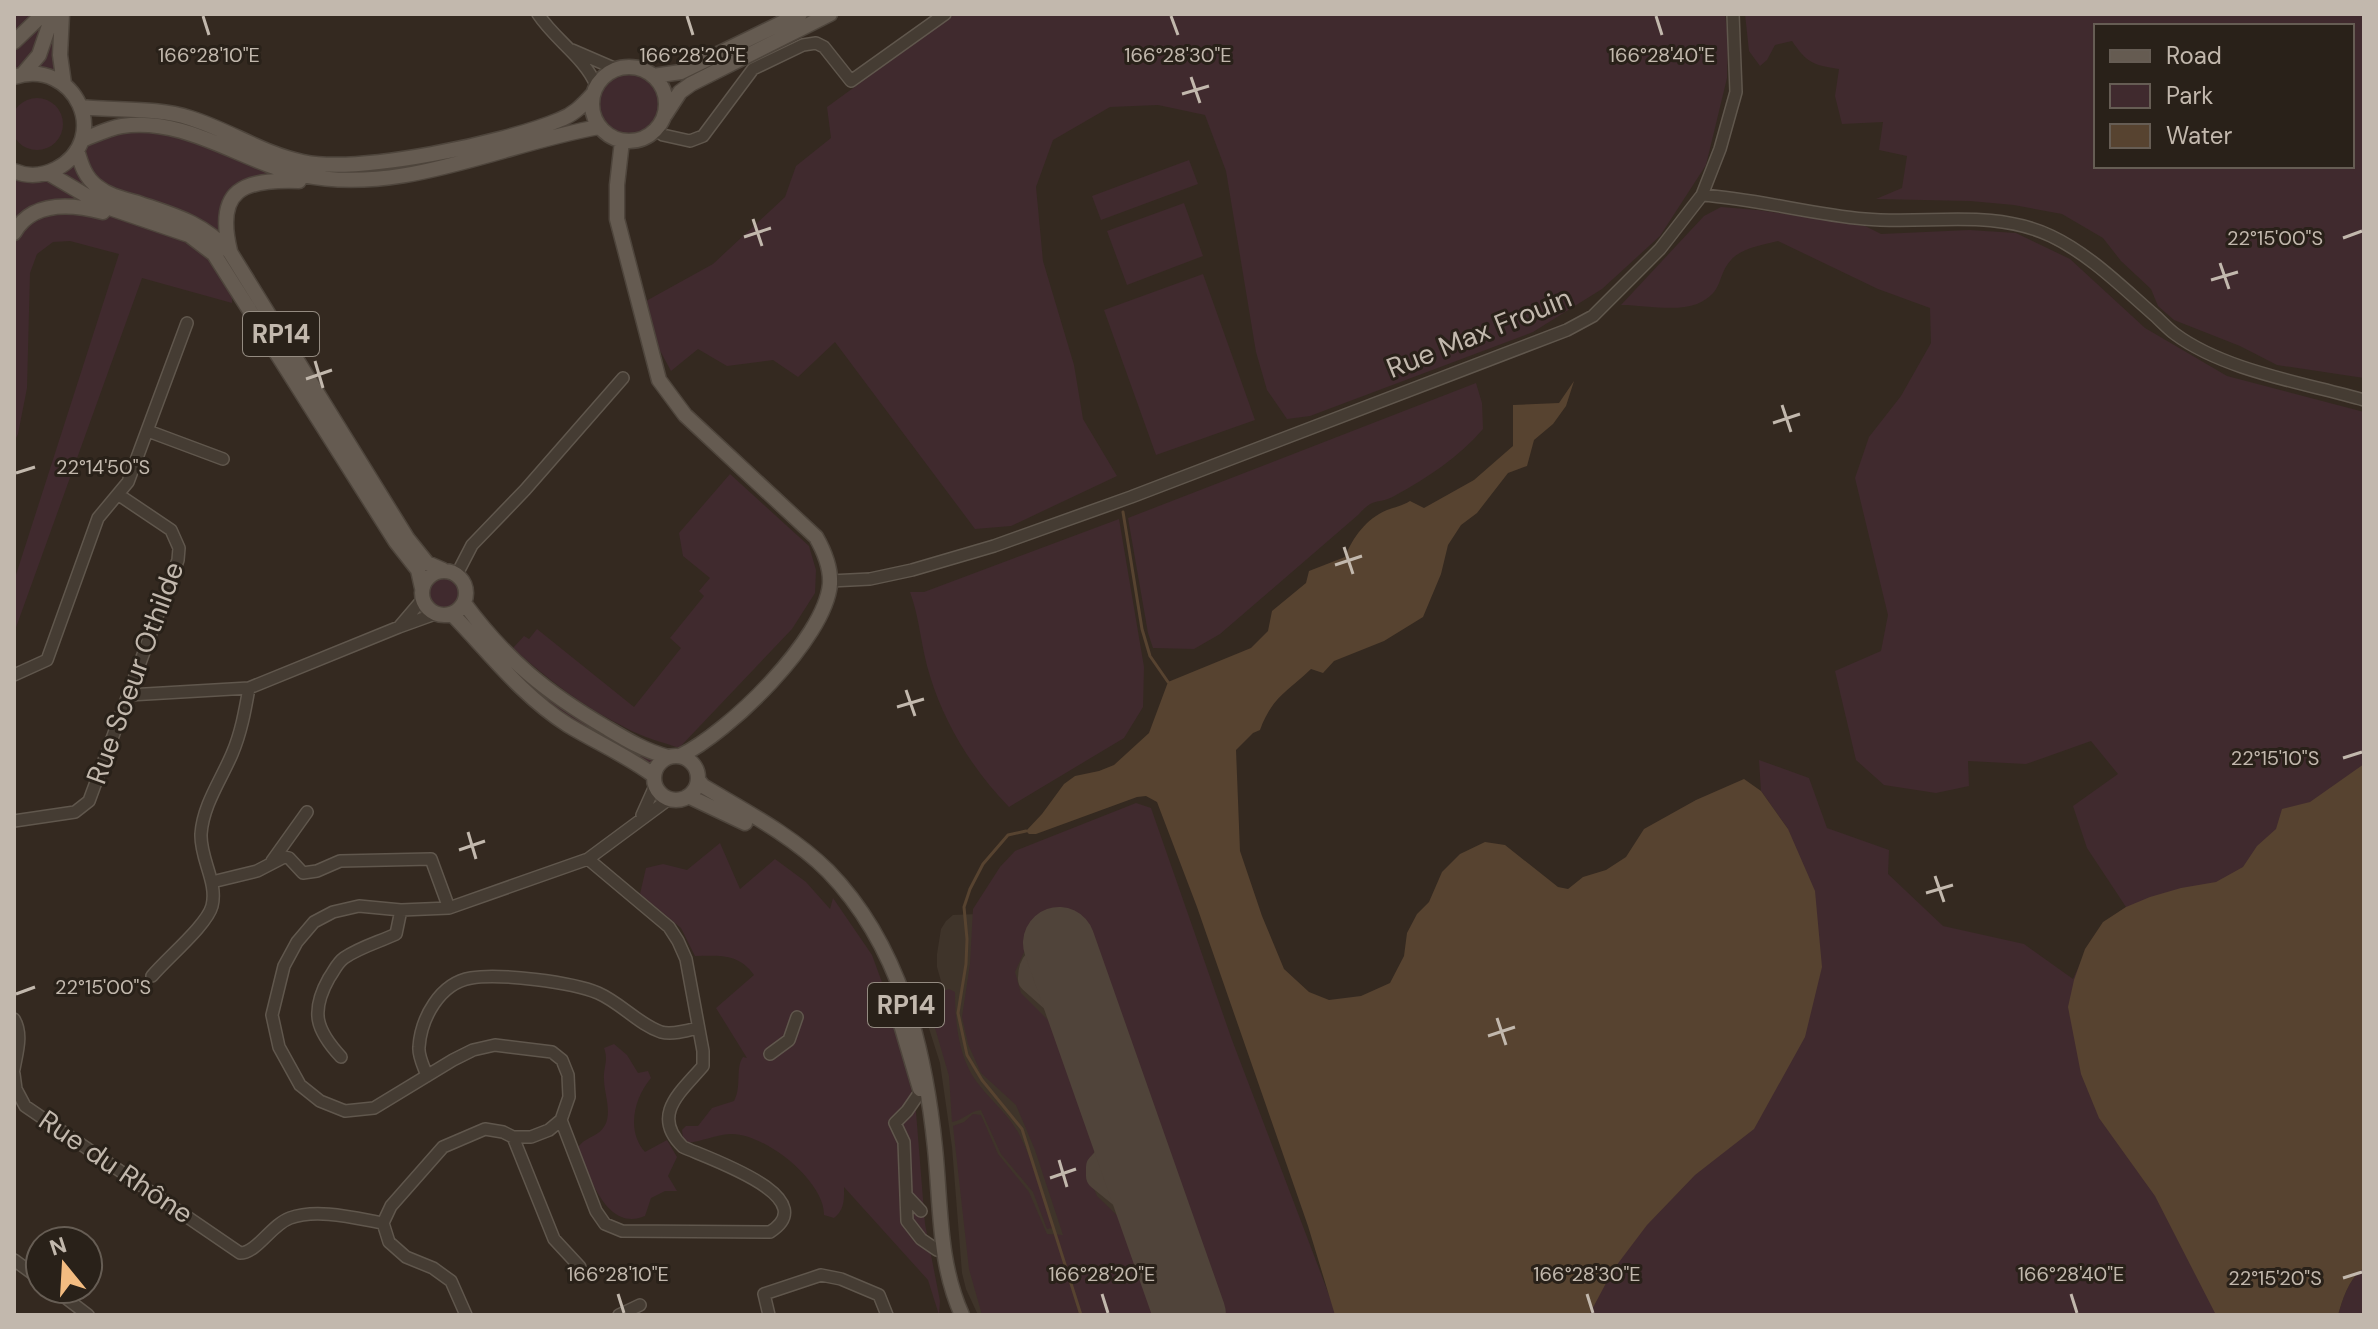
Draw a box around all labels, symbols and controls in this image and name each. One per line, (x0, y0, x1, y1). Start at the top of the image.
legend (2094, 24, 2354, 168)
text: Road (2166, 40, 2222, 71)
text: 166°28'10"E (158, 42, 260, 68)
text: 166°28'20"E (640, 42, 746, 68)
text: 166°28'30"E (1124, 42, 1232, 68)
text: 166°28'40"E (1609, 42, 1715, 68)
text: Park (2166, 80, 2213, 111)
text: Water (2166, 120, 2232, 151)
text: 22°15'00"S (2227, 225, 2323, 251)
street label: Rue Max Frouin (1381, 279, 1577, 387)
road number: RP14 (243, 312, 319, 356)
text: 22°14'50"S (56, 454, 150, 480)
street label: Rue Soeur Othilde (78, 557, 192, 789)
text: 22°15'10"S (2231, 745, 2319, 771)
text: 22°15'00"S (55, 974, 151, 1000)
road number: RP14 (868, 983, 944, 1027)
street label: Rue du Rhône (32, 1102, 200, 1232)
north arrow (24, 1225, 104, 1305)
text: N (46, 1230, 70, 1263)
text: 166°28'10"E (567, 1261, 669, 1287)
text: 166°28'20"E (1049, 1261, 1155, 1287)
text: 166°28'30"E (1533, 1261, 1641, 1287)
text: 166°28'40"E (2018, 1261, 2124, 1287)
text: 22°15'20"S (2228, 1265, 2322, 1291)

